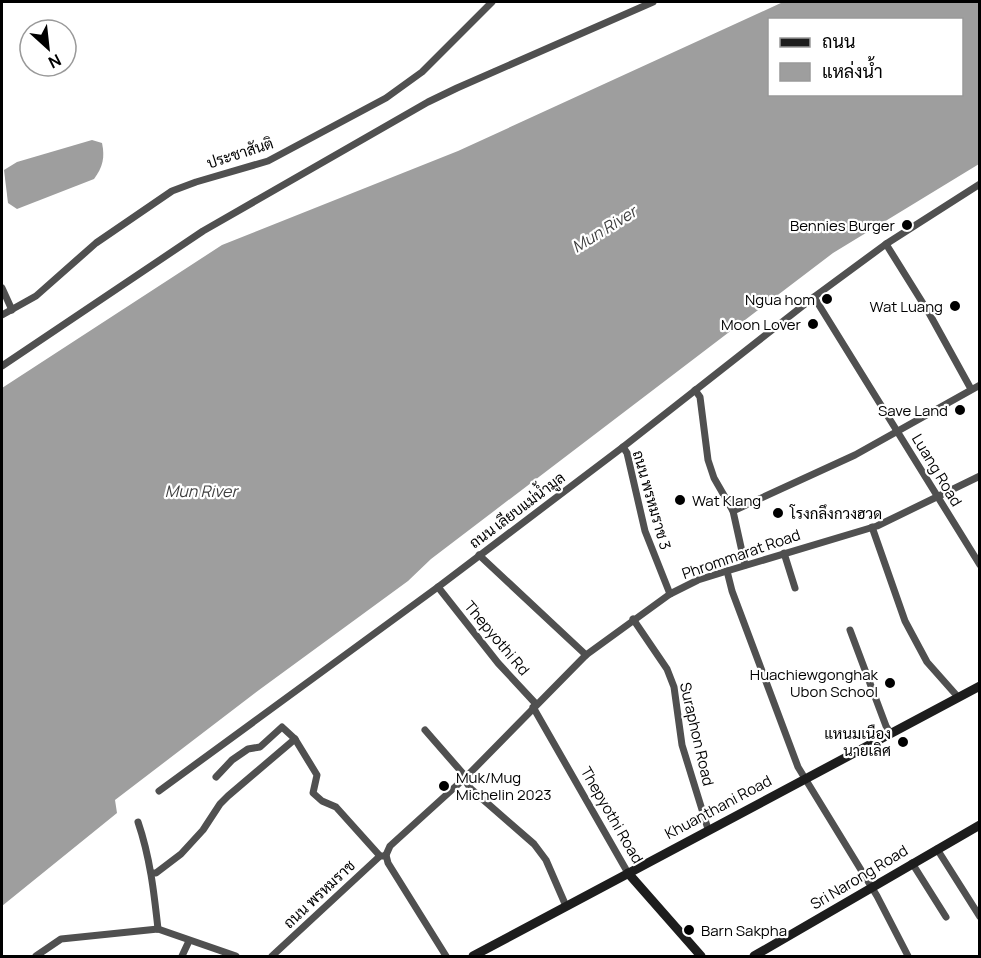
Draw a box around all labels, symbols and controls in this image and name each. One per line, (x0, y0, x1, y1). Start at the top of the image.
north arrow (18, 18, 78, 78)
legend (768, 18, 963, 96)
text: ถนน (822, 29, 855, 53)
text: N (45, 49, 65, 74)
text: แหล่งน้ำ (822, 56, 883, 83)
street label: ประชาสันติ (204, 132, 276, 174)
water label: Mun River (567, 199, 642, 258)
place label: Bennies Burger (790, 215, 896, 236)
marker: Bennies Burger (900, 218, 914, 232)
place label: Ngua hom (745, 289, 815, 310)
marker: Ngua hom (820, 292, 834, 306)
place label: Wat Luang (870, 296, 943, 317)
marker: Wat Luang (948, 299, 962, 313)
place label: Moon Lover (721, 314, 802, 335)
marker: Moon Lover (806, 317, 820, 331)
place label: Save Land (878, 400, 948, 421)
marker: Save Land (953, 403, 967, 417)
street label: Luang Road (907, 430, 967, 510)
street label: ถนน พรหมราช 3 (628, 448, 676, 552)
street label: ถนน เลียบแม่น้ำมูล (464, 465, 569, 553)
water label: Mun River (165, 480, 239, 502)
place label: Wat Klang (692, 490, 761, 511)
marker: Wat Klang (673, 493, 687, 507)
place label: โรงกลึงกวงฮวด (789, 503, 882, 524)
marker: โรงกลึงกวงฮวด (771, 506, 785, 520)
street label: Phrommarat Road (679, 524, 803, 584)
street label: Thepyothi Rd (460, 596, 534, 680)
place label: Huachiewgonghak Ubon School (750, 664, 879, 702)
marker: Huachiewgonghak Ubon School (883, 676, 897, 690)
street label: Suraphon Road (675, 680, 719, 788)
place label: แหนมเนือง นายเลิศ (824, 723, 891, 761)
marker: แหนมเนือง นายเลิศ (896, 735, 910, 749)
street label: Thepyothi Road (576, 763, 648, 867)
place label: Muk/Mug Michelin 2023 (456, 767, 552, 805)
street label: Khuanthani Road (661, 770, 775, 844)
marker: Muk/Mug Michelin 2023 (437, 779, 451, 793)
street label: Sri Narong Road (806, 840, 912, 914)
street label: ถนน พรหมราช (278, 855, 360, 933)
place label: Barn Sakpha (701, 920, 787, 941)
marker: Barn Sakpha (682, 923, 696, 937)

